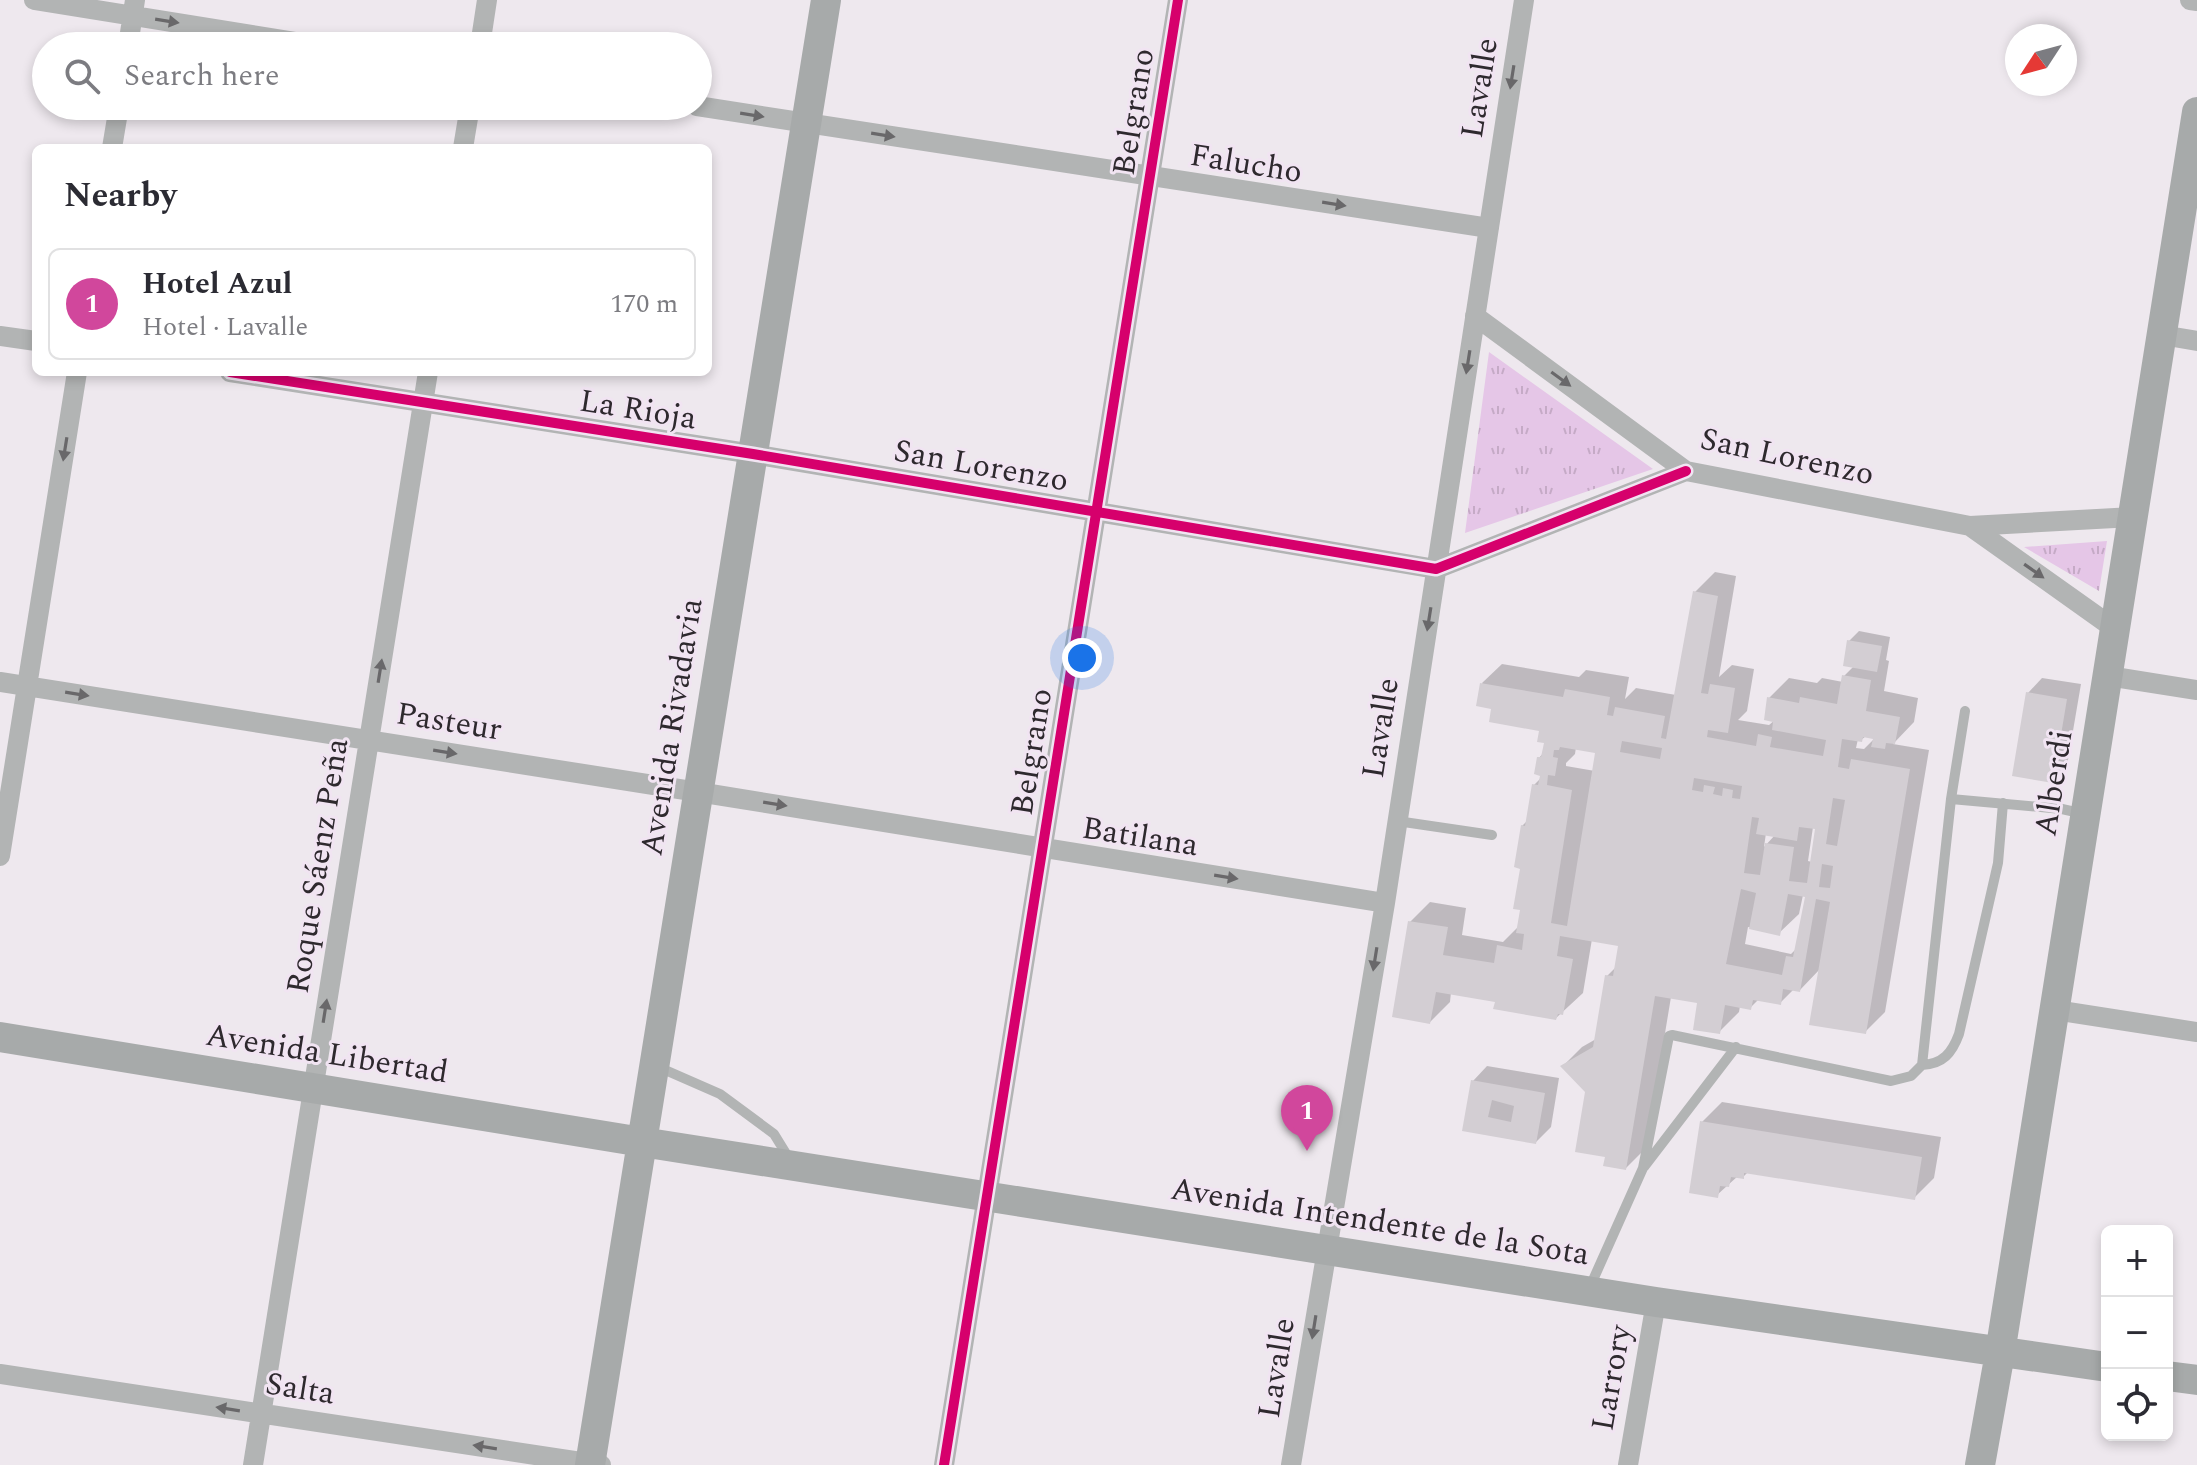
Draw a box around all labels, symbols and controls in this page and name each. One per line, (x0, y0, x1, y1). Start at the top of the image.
one-way arrow (155, 15, 180, 28)
north arrow (2005, 24, 2077, 96)
search box (32, 32, 712, 120)
street label: Lavalle (1448, 34, 1512, 142)
street label: Belgrano (1100, 45, 1168, 179)
text: Search here (124, 53, 280, 99)
icon: search (60, 54, 104, 98)
one-way arrow (1505, 65, 1518, 90)
one-way arrow (740, 109, 765, 121)
one-way arrow (871, 129, 896, 142)
street label: Falucho (1186, 131, 1306, 197)
text: Nearby (64, 170, 177, 222)
one-way arrow (1322, 198, 1347, 211)
text: Hotel Azul (142, 261, 292, 307)
text: 1 (85, 284, 99, 324)
text: 170 m (610, 284, 678, 324)
text: Hotel · Lavalle (142, 307, 308, 347)
one-way arrow (1461, 350, 1474, 375)
one-way arrow (1550, 370, 1571, 386)
street label: La Rioja (576, 377, 700, 443)
street label: San Lorenzo (1696, 415, 1878, 499)
street label: San Lorenzo (890, 427, 1072, 505)
one-way arrow (58, 437, 70, 462)
one-way arrow (2023, 563, 2044, 578)
street label: Avenida Rivadavia (627, 594, 717, 859)
one-way arrow (1422, 607, 1434, 632)
your location (1062, 638, 1102, 678)
one-way arrow (374, 659, 386, 684)
street label: Lavalle (1349, 674, 1413, 782)
street label: Belgrano (998, 685, 1066, 819)
one-way arrow (65, 688, 90, 701)
street label: Pasteur (393, 689, 505, 755)
street label: Alberdi (2021, 726, 2087, 840)
street label: Roque Sáenz Peña (274, 734, 362, 997)
one-way arrow (432, 746, 457, 759)
one-way arrow (763, 798, 788, 811)
street label: Batilana (1078, 804, 1202, 870)
one-way arrow (1213, 871, 1238, 884)
one-way arrow (1369, 946, 1381, 971)
one-way arrow (319, 998, 332, 1023)
street label: Avenida Libertad (202, 1011, 452, 1097)
pin: 1 (1281, 1085, 1333, 1151)
street label: Avenida Intendente de la Sota (1167, 1165, 1593, 1279)
map controls (2101, 1225, 2173, 1441)
button: + (2101, 1225, 2173, 1297)
button: − (2101, 1297, 2173, 1369)
street label: Lavalle (1245, 1314, 1309, 1422)
one-way arrow (1307, 1315, 1320, 1340)
street label: Larrory (1579, 1320, 1646, 1435)
street label: Salta (262, 1359, 338, 1419)
button: locate (2101, 1369, 2173, 1441)
one-way arrow (215, 1402, 240, 1414)
one-way arrow (473, 1440, 498, 1453)

